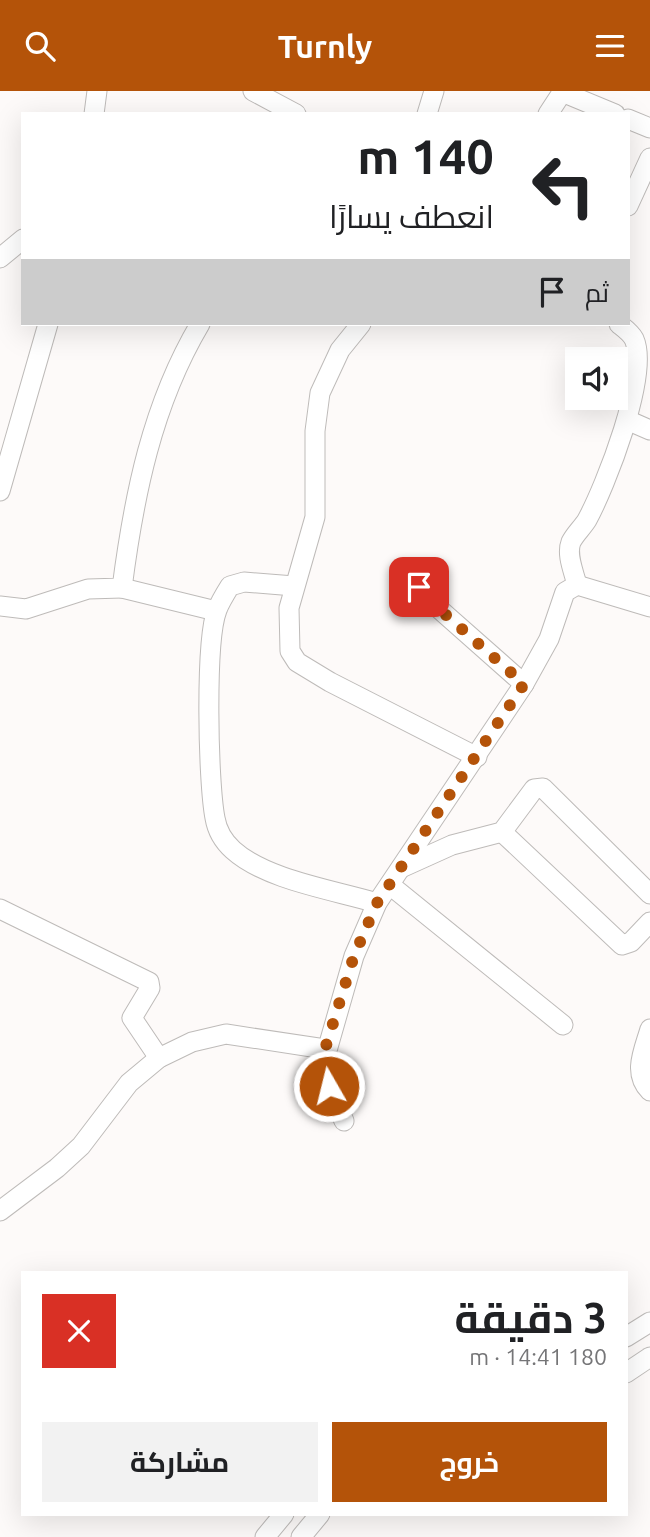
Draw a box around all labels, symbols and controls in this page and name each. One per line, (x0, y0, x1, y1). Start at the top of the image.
icon: search (21, 27, 59, 65)
icon: menu (591, 27, 629, 65)
text: Turnly (278, 28, 372, 64)
text: 140 m (357, 128, 494, 183)
icon: left (518, 140, 609, 231)
text: انعطف يسارًا (329, 198, 494, 234)
icon: arrive (533, 273, 571, 311)
text: ثم (585, 278, 609, 307)
map controls (565, 347, 628, 410)
button: sound (565, 347, 628, 410)
pin (389, 557, 449, 617)
icon: arrive (400, 568, 438, 606)
position arrow (292, 1049, 366, 1123)
button: close (42, 1294, 116, 1368)
text: 3 دقيقة (455, 1294, 607, 1341)
text: 180 m · 14:41 (469, 1344, 607, 1369)
button: مشاركة (42, 1422, 318, 1502)
button: خروج (332, 1422, 607, 1502)

